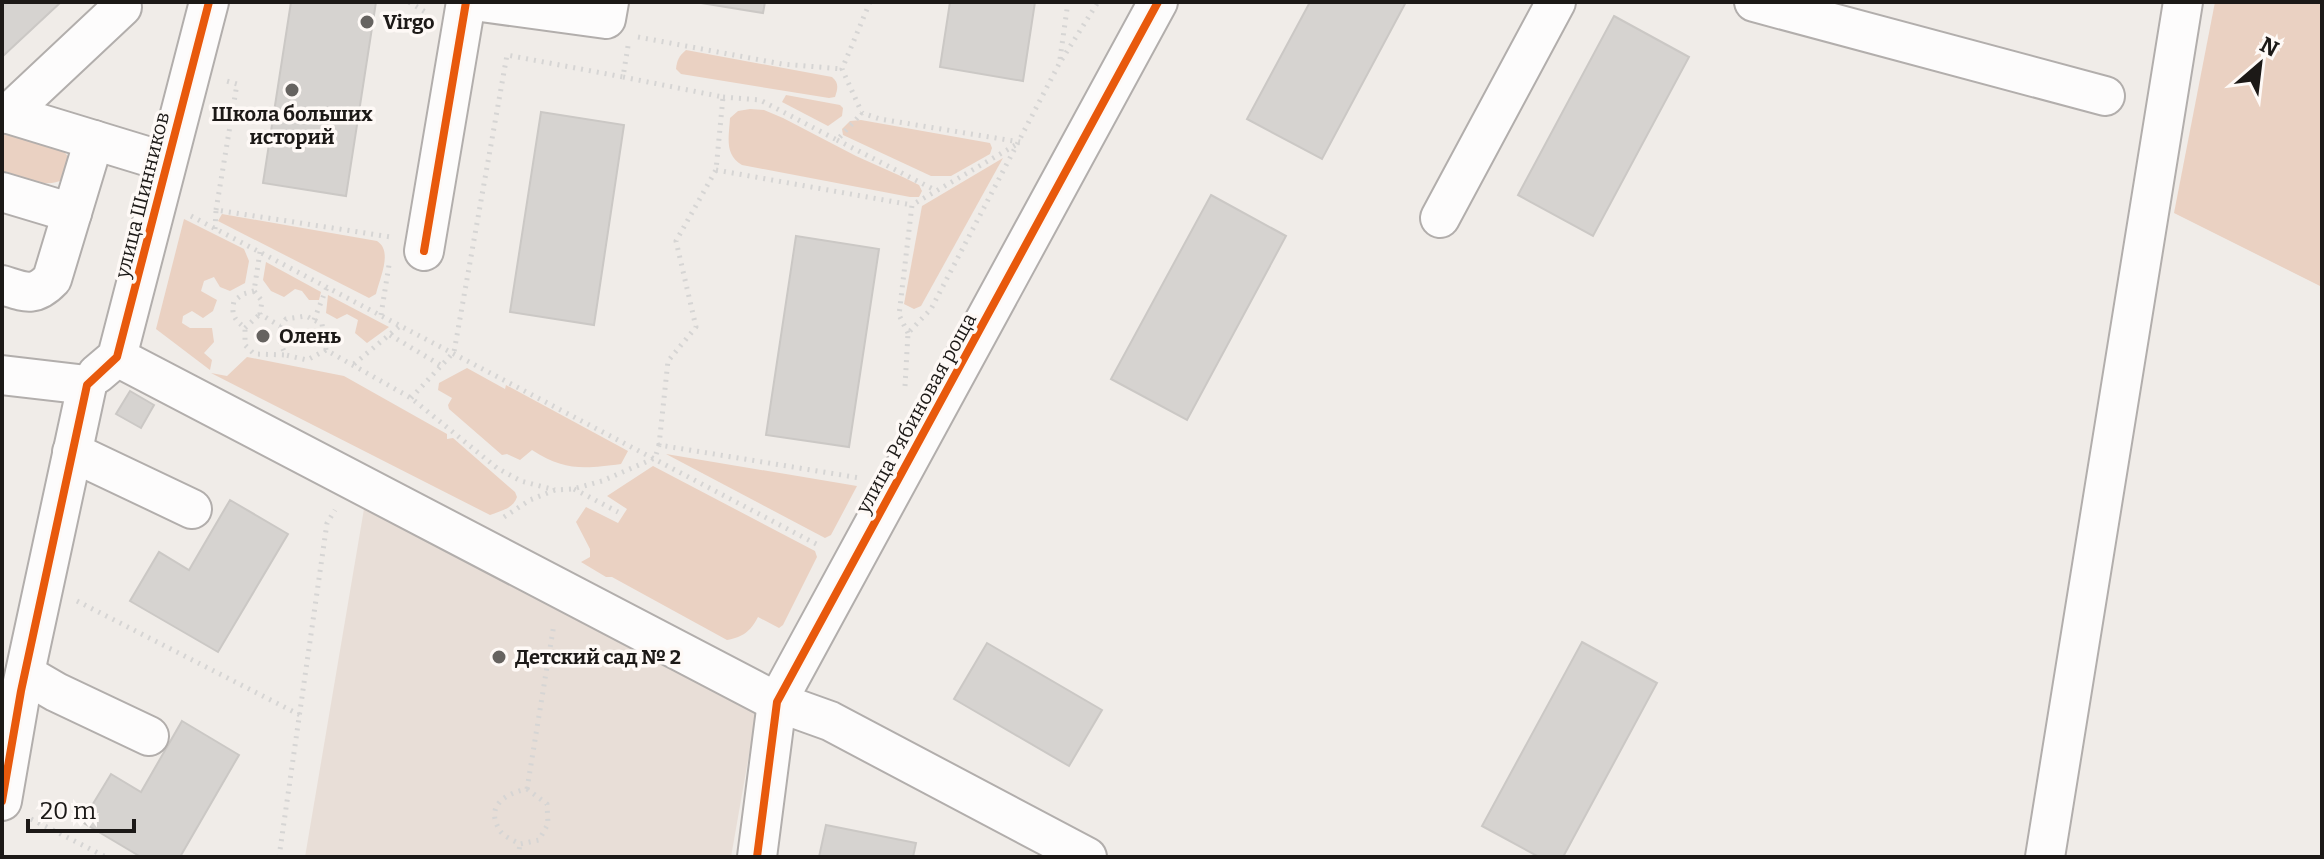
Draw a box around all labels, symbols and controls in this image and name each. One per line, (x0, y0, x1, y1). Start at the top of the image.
place label: Virgo (383, 10, 435, 34)
marker: Virgo (358, 13, 376, 31)
north arrow (2220, 24, 2300, 104)
text: N (2255, 31, 2283, 63)
marker: Школа больших историй (283, 81, 301, 99)
place label: Школа больших историй (211, 102, 373, 149)
street label: улица Шинников (110, 110, 174, 281)
street label: улица Рябиновая роща (850, 309, 981, 518)
place label: Олень (279, 324, 341, 348)
marker: Олень (254, 327, 272, 345)
place label: Детский сад № 2 (515, 645, 681, 669)
marker: Детский сад № 2 (490, 648, 508, 666)
scale bar (28, 783, 134, 833)
text: 20 m (40, 797, 96, 825)

